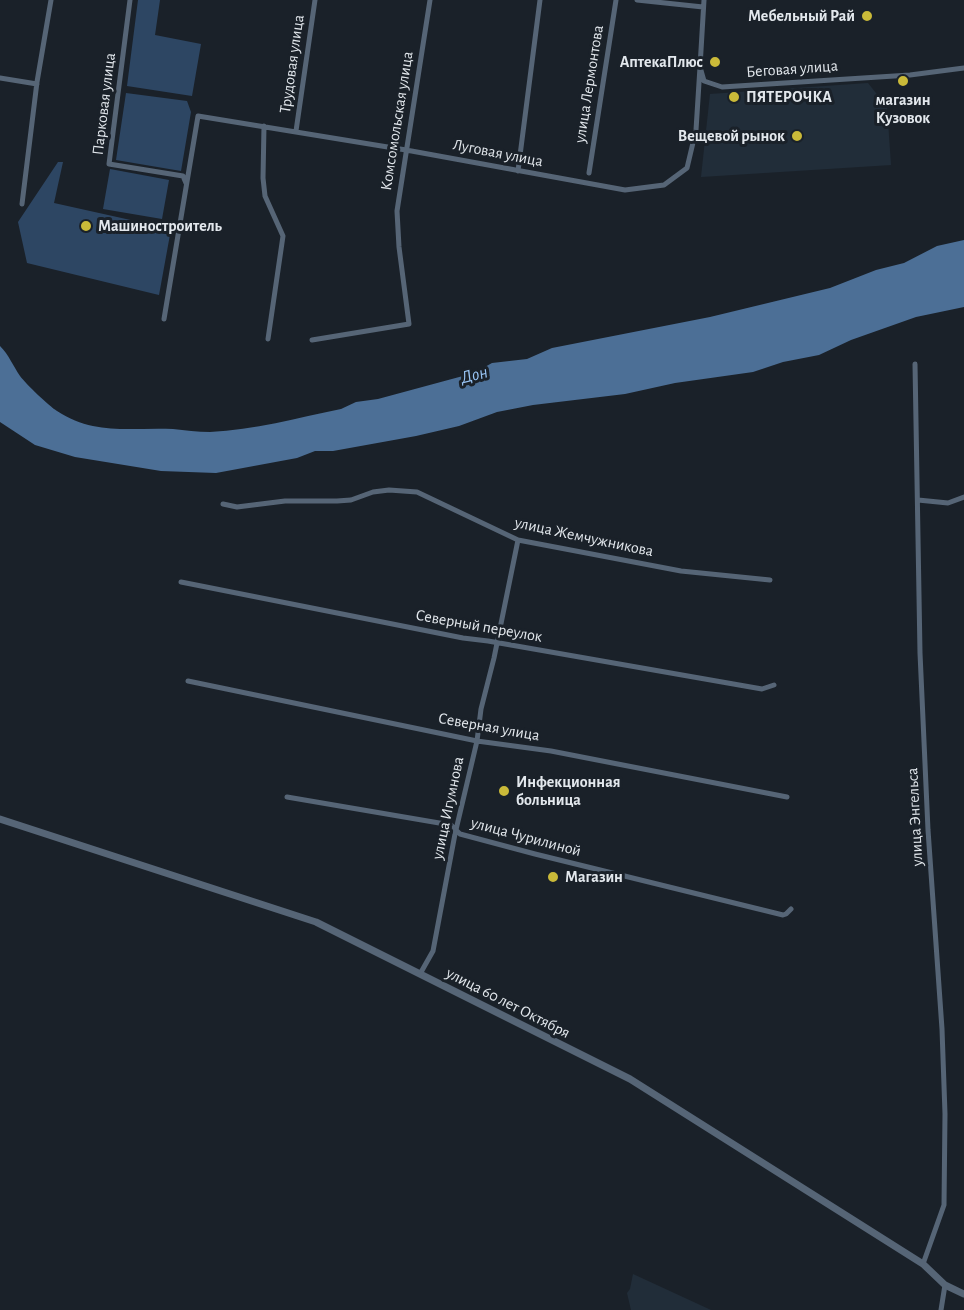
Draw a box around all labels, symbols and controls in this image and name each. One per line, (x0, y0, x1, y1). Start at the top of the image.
place label: Мебельный Рай (748, 6, 855, 26)
marker: Мебельный Рай (860, 9, 874, 23)
street label: Трудовая улица (276, 13, 308, 115)
street label: улица Лермонтова (570, 24, 608, 144)
street label: Комсомольская улица (377, 50, 417, 192)
street label: Парковая улица (88, 52, 120, 156)
place label: АптекаПлюс (620, 52, 703, 72)
marker: АптекаПлюс (708, 55, 722, 69)
street label: Беговая улица (745, 56, 839, 82)
marker: магазин Кузовок (896, 74, 910, 88)
place label: ПЯТЕРОЧКА (746, 87, 832, 107)
marker: ПЯТЕРОЧКА (727, 90, 741, 104)
place label: магазин Кузовок (875, 90, 931, 128)
place label: Вещевой рынок (678, 126, 785, 146)
marker: Вещевой рынок (790, 129, 804, 143)
street label: Луговая улица (451, 135, 545, 171)
place label: Машиностроитель (98, 216, 222, 236)
marker: Машиностроитель (79, 219, 93, 233)
water label: Дон (458, 361, 490, 389)
street label: улица Жемчужникова (513, 513, 655, 561)
street label: Северный переулок (414, 605, 544, 647)
street label: Северная улица (437, 709, 541, 745)
street label: улица Игумнова (428, 755, 468, 861)
street label: улица Энгельса (903, 767, 927, 867)
place label: Инфекционная больница (516, 772, 620, 810)
marker: Инфекционная больница (497, 784, 511, 798)
street label: улица Чурилиной (469, 813, 583, 861)
place label: Магазин (565, 867, 623, 887)
marker: Магазин (546, 870, 560, 884)
street label: улица 60 лет Октября (443, 963, 573, 1043)

